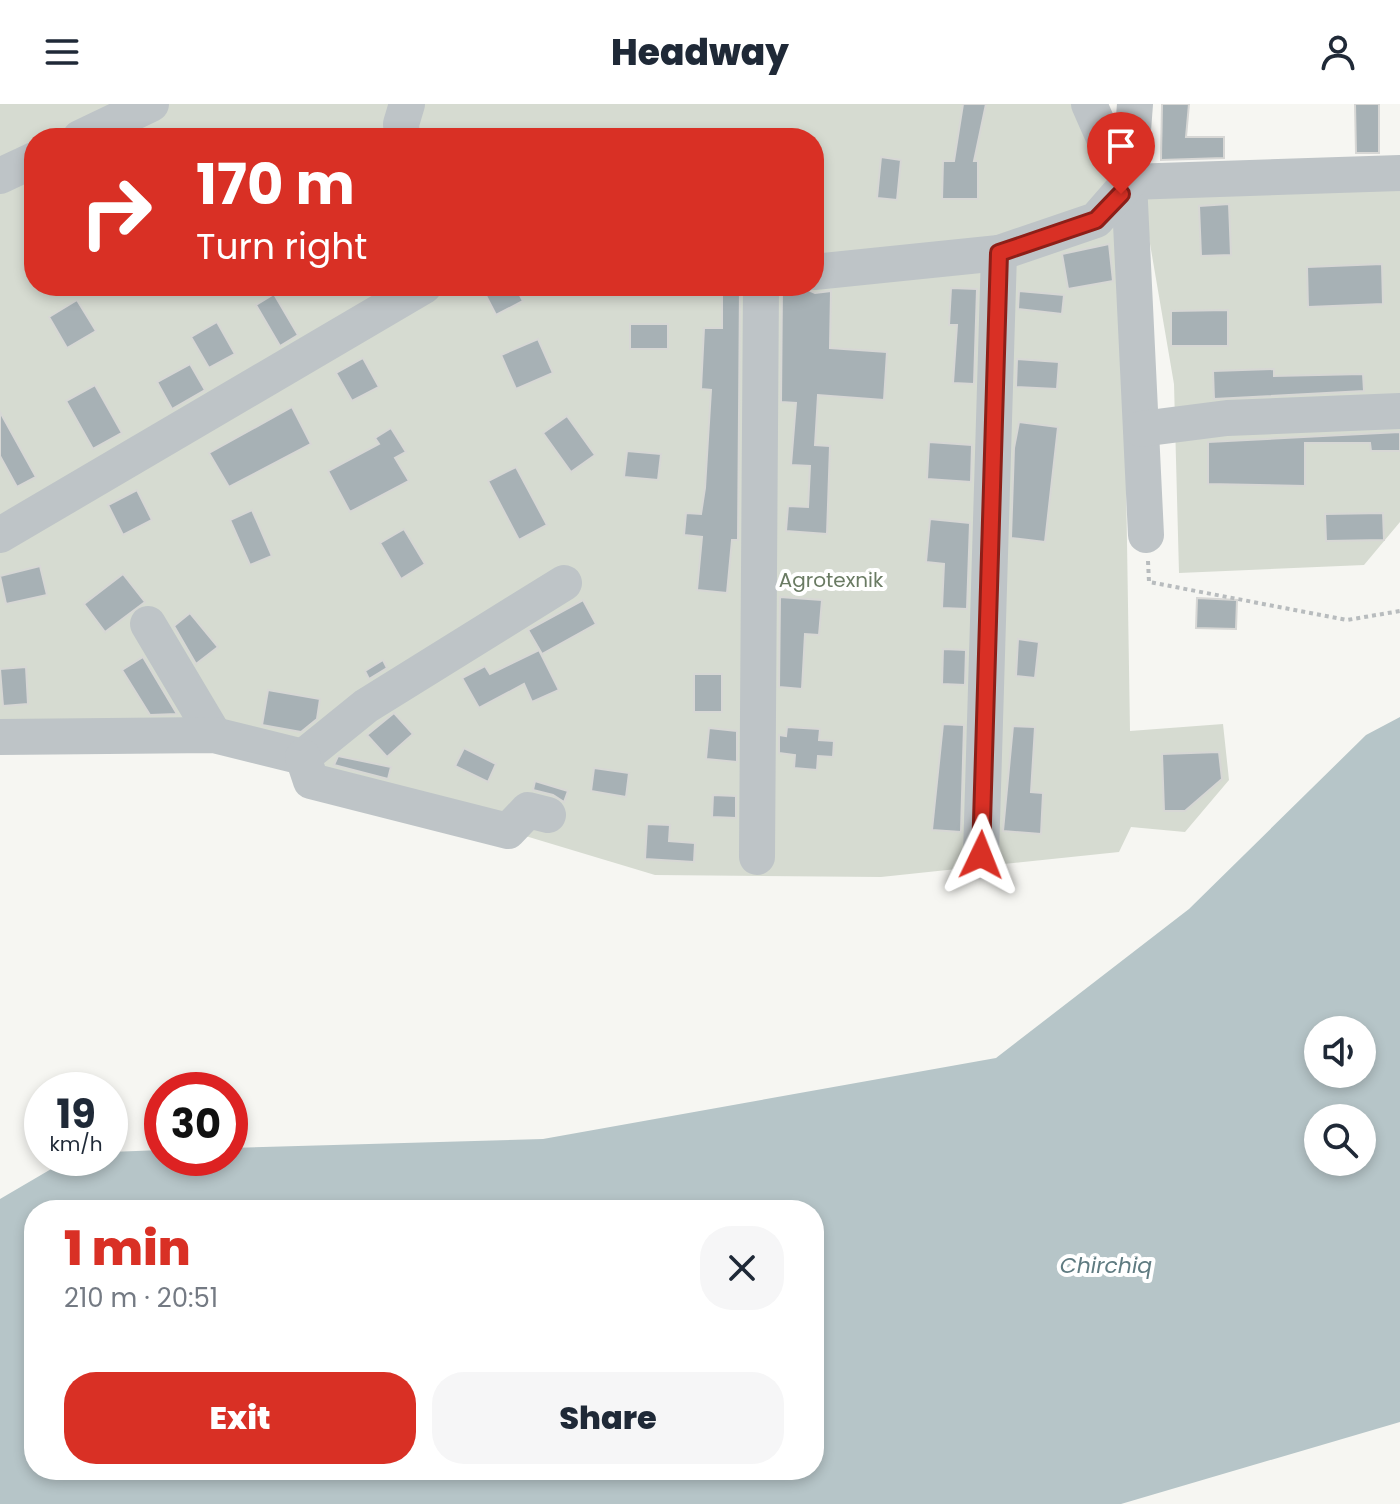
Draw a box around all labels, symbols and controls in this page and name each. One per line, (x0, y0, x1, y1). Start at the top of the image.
text: Headway (611, 27, 789, 78)
icon: menu (40, 30, 84, 74)
icon: person (1316, 30, 1360, 74)
pin (1087, 112, 1155, 194)
icon: arrive (1099, 124, 1143, 168)
text: 170 m (196, 145, 355, 224)
icon: right (64, 160, 168, 264)
text: Turn right (196, 221, 367, 272)
park label: Agrotexnik (779, 566, 884, 594)
position arrow (939, 813, 1023, 897)
map controls (1304, 1016, 1376, 1176)
button: sound (1304, 1016, 1376, 1088)
speed limit sign: 30 (144, 1072, 248, 1176)
text: 19 (56, 1086, 96, 1142)
button: search (1304, 1104, 1376, 1176)
text: km/h (49, 1130, 103, 1158)
text: 1 min (64, 1215, 191, 1282)
button: close (700, 1226, 784, 1310)
water label: Chirchiq (1060, 1250, 1152, 1281)
text: 210 m · 20:51 (64, 1280, 218, 1316)
button: Exit (64, 1372, 416, 1464)
button: Share (432, 1372, 784, 1464)

